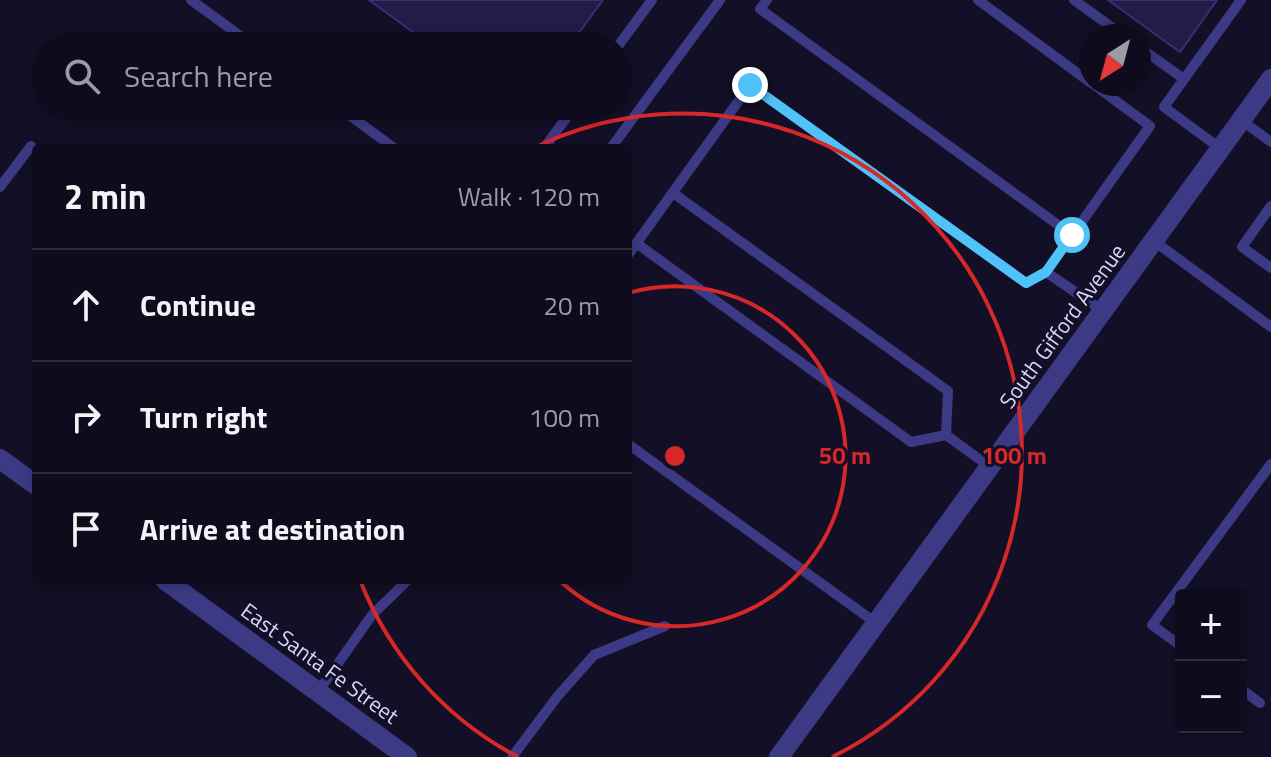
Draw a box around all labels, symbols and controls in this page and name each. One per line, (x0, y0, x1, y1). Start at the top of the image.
north arrow (1079, 24, 1151, 96)
search box (32, 32, 632, 120)
text: Search here (124, 53, 273, 99)
icon: search (60, 54, 104, 98)
route end (732, 67, 768, 103)
text: 2 min (64, 170, 147, 222)
text: Walk · 120 m (458, 177, 600, 216)
route start (1054, 217, 1090, 253)
street label: South Gifford Avenue (990, 236, 1134, 416)
text: Continue (140, 282, 256, 328)
icon: ahead (64, 283, 108, 327)
text: 20 m (543, 286, 600, 325)
text: Turn right (140, 394, 268, 440)
icon: right (64, 395, 108, 439)
text: 100 m (529, 398, 600, 437)
text: 50 m (819, 437, 871, 473)
text: 100 m (981, 437, 1047, 473)
centre of rings (661, 442, 689, 470)
text: Arrive at destination (140, 506, 405, 552)
icon: arrive (64, 507, 108, 551)
map controls (1175, 589, 1247, 733)
button: + (1175, 589, 1247, 661)
street label: East Santa Fe Street (234, 594, 406, 732)
button: − (1175, 661, 1247, 733)

